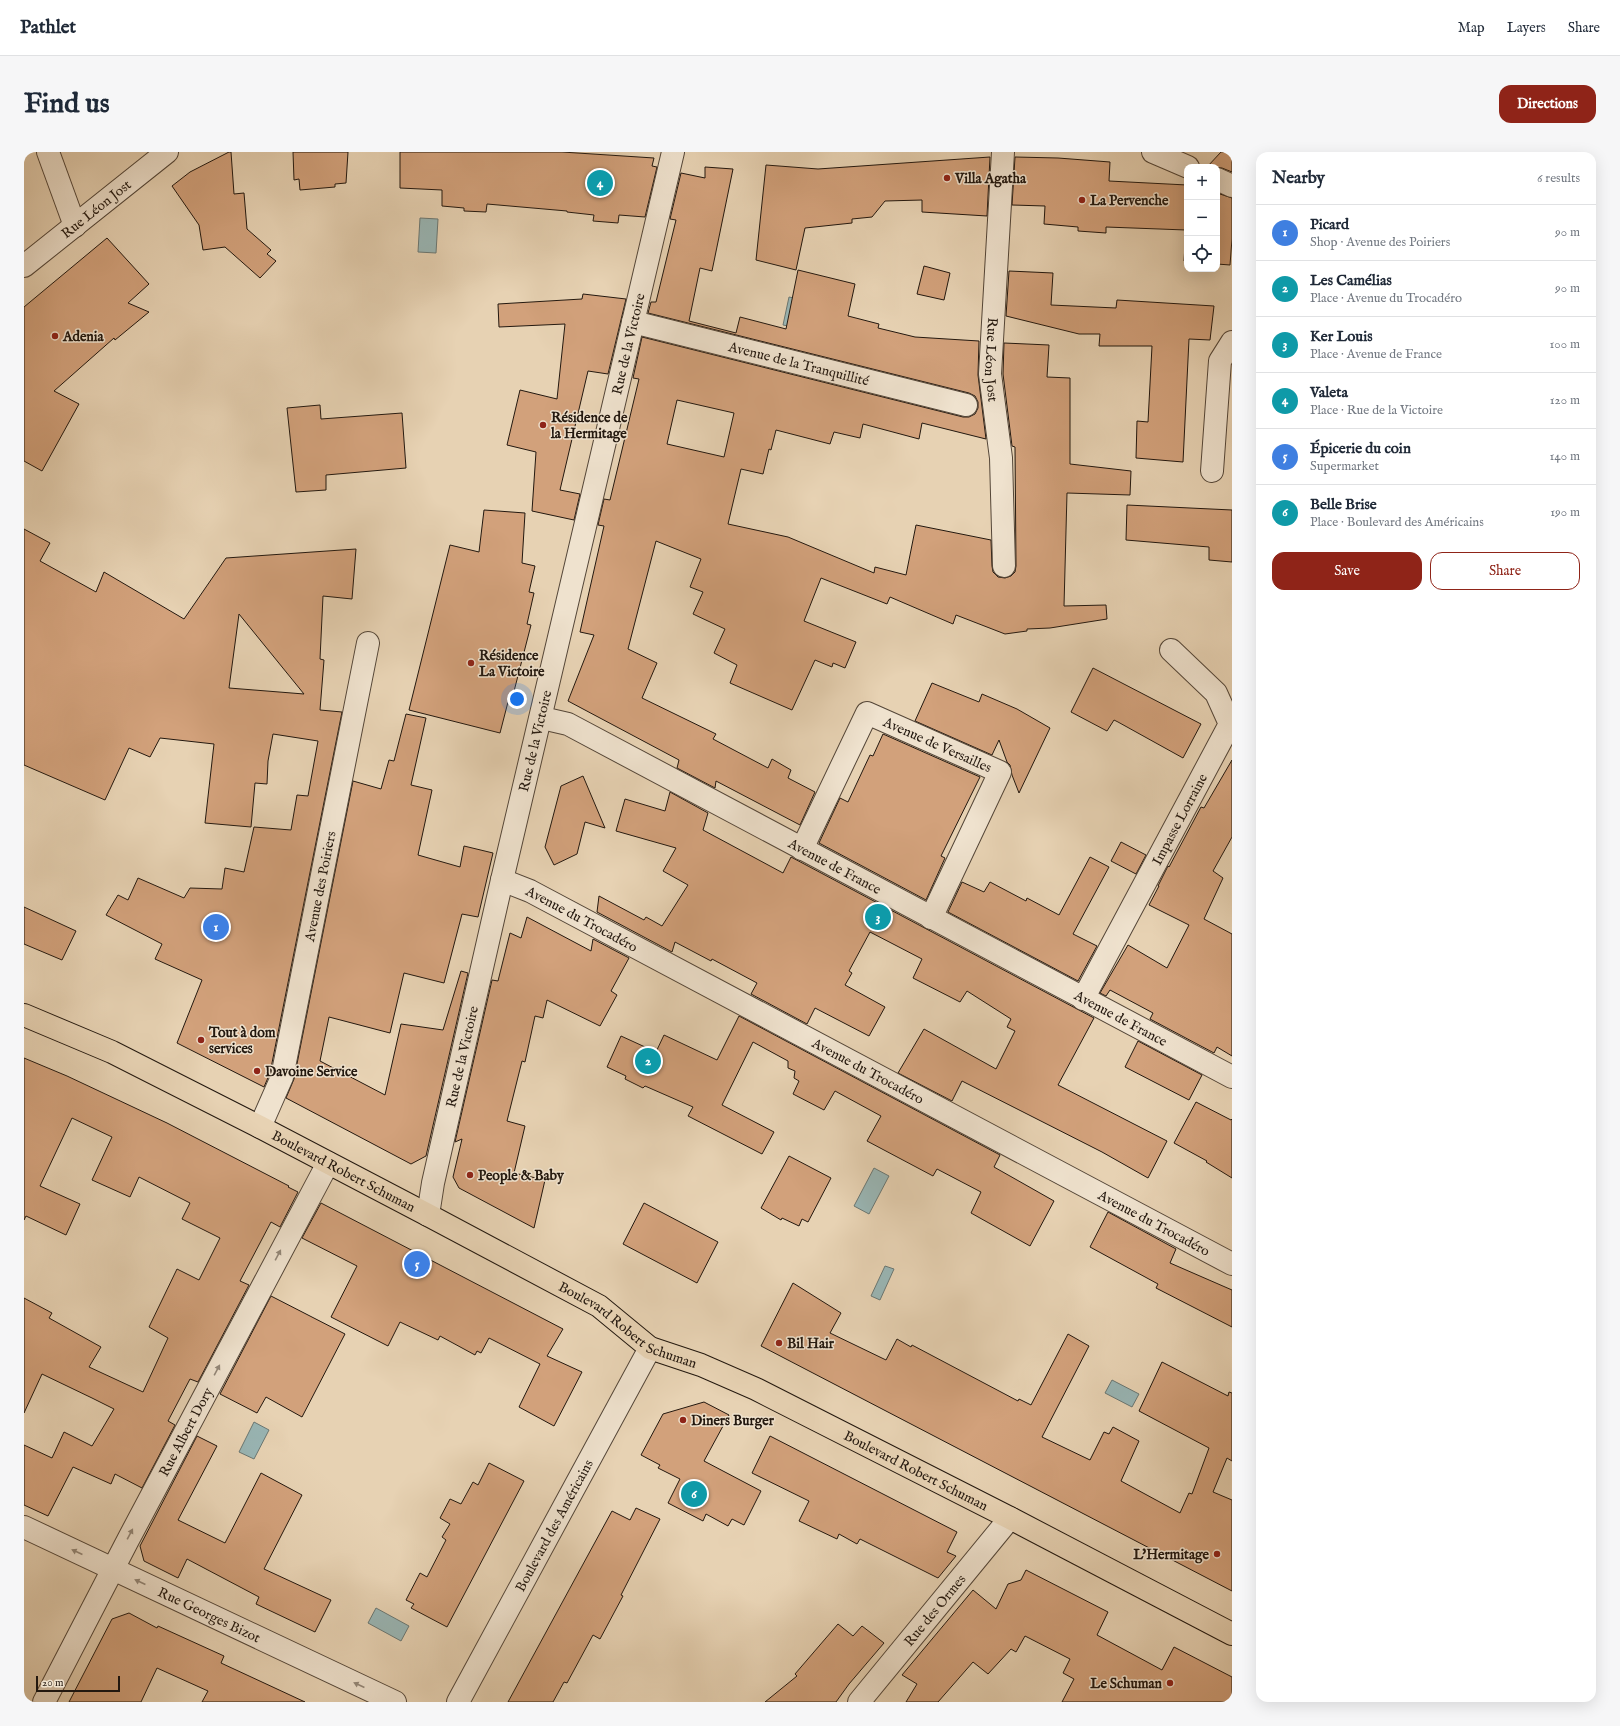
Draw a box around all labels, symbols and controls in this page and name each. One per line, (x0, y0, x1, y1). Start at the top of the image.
text: Pathlet (20, 16, 76, 40)
text: Map (1458, 19, 1485, 37)
text: Layers (1507, 19, 1546, 37)
text: Share (1568, 19, 1600, 37)
button: Directions (1499, 85, 1596, 123)
text: Find us (24, 87, 110, 122)
map controls (1184, 164, 1220, 272)
button: + (1184, 164, 1220, 200)
pin: 4 (587, 168, 613, 198)
text: Nearby (1272, 168, 1325, 189)
place label: Villa Agatha (954, 170, 1027, 188)
text: 6 results (1537, 170, 1580, 187)
marker: Villa Agatha (942, 173, 952, 183)
street label: Rue Léon Jost (58, 176, 135, 243)
place label: La Pervenche (1090, 192, 1169, 210)
marker: La Pervenche (1077, 195, 1087, 205)
button: − (1184, 200, 1220, 236)
text: Picard (1310, 215, 1349, 234)
text: 1 (1283, 224, 1287, 241)
text: 90 m (1555, 224, 1580, 241)
text: Shop · Avenue des Poiriers (1310, 234, 1450, 251)
button: locate (1184, 236, 1220, 272)
text: Les Camélias (1310, 271, 1392, 290)
text: 2 (1282, 280, 1288, 297)
text: 90 m (1555, 280, 1580, 297)
text: Place · Avenue du Trocadéro (1310, 290, 1462, 307)
street label: Rue de la Victoire (608, 291, 650, 397)
street label: Rue Léon Jost (980, 317, 1002, 403)
text: Ker Louis (1310, 327, 1372, 346)
place label: Adenia (62, 328, 105, 346)
marker: Adenia (50, 331, 60, 341)
text: 3 (1283, 336, 1287, 353)
text: 100 m (1550, 336, 1580, 353)
street label: Avenue de la Tranquillité (726, 338, 871, 391)
text: Place · Avenue de France (1310, 346, 1442, 363)
text: Valeta (1310, 383, 1348, 402)
text: 4 (1282, 392, 1288, 409)
text: 120 m (1550, 392, 1580, 409)
text: Place · Rue de la Victoire (1310, 402, 1443, 419)
place label: Résidence de la Hermitage (550, 409, 628, 443)
marker: Résidence de la Hermitage (538, 420, 548, 430)
text: Épicerie du coin (1310, 439, 1411, 458)
text: 5 (1283, 448, 1287, 465)
text: 140 m (1550, 448, 1580, 465)
text: Supermarket (1310, 458, 1379, 475)
text: Belle Brise (1310, 495, 1377, 514)
text: 6 (1282, 504, 1288, 521)
text: 190 m (1550, 504, 1580, 521)
text: Place · Boulevard des Américains (1310, 514, 1484, 531)
button: Save (1272, 552, 1422, 590)
button: Share (1430, 552, 1580, 590)
place label: Résidence La Victoire (479, 647, 545, 681)
marker: Résidence La Victoire (466, 658, 476, 668)
street label: Rue de la Victoire (515, 688, 556, 794)
your location (507, 689, 527, 709)
street label: Avenue de Versailles (879, 713, 994, 777)
street label: Impasse Lorraine (1148, 770, 1212, 869)
street label: Avenue des Poiriers (301, 830, 341, 944)
street label: Avenue de France (784, 834, 885, 899)
street label: Avenue du Trocadéro (522, 882, 641, 957)
pin: 3 (865, 902, 891, 932)
pin: 1 (203, 912, 229, 942)
street label: Avenue de France (1070, 986, 1171, 1051)
street label: Rue de la Victoire (442, 1004, 483, 1109)
place label: Tout à dom services (208, 1024, 276, 1058)
street label: Avenue du Trocadéro (808, 1034, 927, 1109)
marker: Tout à dom services (196, 1035, 206, 1045)
pin: 2 (635, 1046, 661, 1076)
place label: Davoine Service (265, 1063, 358, 1081)
marker: Davoine Service (252, 1066, 262, 1076)
street label: Boulevard Robert Schuman (269, 1127, 419, 1217)
place label: People & Baby (478, 1167, 565, 1185)
marker: People & Baby (465, 1170, 475, 1180)
street label: Avenue du Trocadéro (1094, 1186, 1213, 1261)
one-way arrow (275, 1249, 281, 1261)
pin: 5 (404, 1249, 430, 1279)
street label: Boulevard Robert Schuman (555, 1278, 699, 1373)
place label: Bil Hair (787, 1335, 835, 1353)
marker: Bil Hair (774, 1338, 784, 1348)
one-way arrow (214, 1364, 221, 1376)
street label: Rue Albert Dory (155, 1384, 217, 1480)
place label: Diners Burger (691, 1412, 775, 1430)
marker: Diners Burger (678, 1415, 688, 1425)
street label: Boulevard Robert Schuman (840, 1427, 991, 1516)
street label: Boulevard des Américains (512, 1456, 598, 1595)
pin: 6 (681, 1479, 707, 1509)
one-way arrow (127, 1529, 134, 1540)
place label: L'Hermitage (1133, 1546, 1210, 1564)
one-way arrow (72, 1549, 83, 1555)
marker: L'Hermitage (1212, 1549, 1222, 1559)
street label: Rue des Ormes (900, 1571, 970, 1650)
one-way arrow (135, 1579, 146, 1585)
street label: Rue Georges Bizot (155, 1583, 263, 1647)
scale bar (36, 1674, 120, 1693)
place label: Le Schuman (1090, 1675, 1163, 1693)
text: 20 m (42, 1676, 63, 1690)
marker: Le Schuman (1165, 1678, 1175, 1688)
one-way arrow (354, 1682, 365, 1688)

